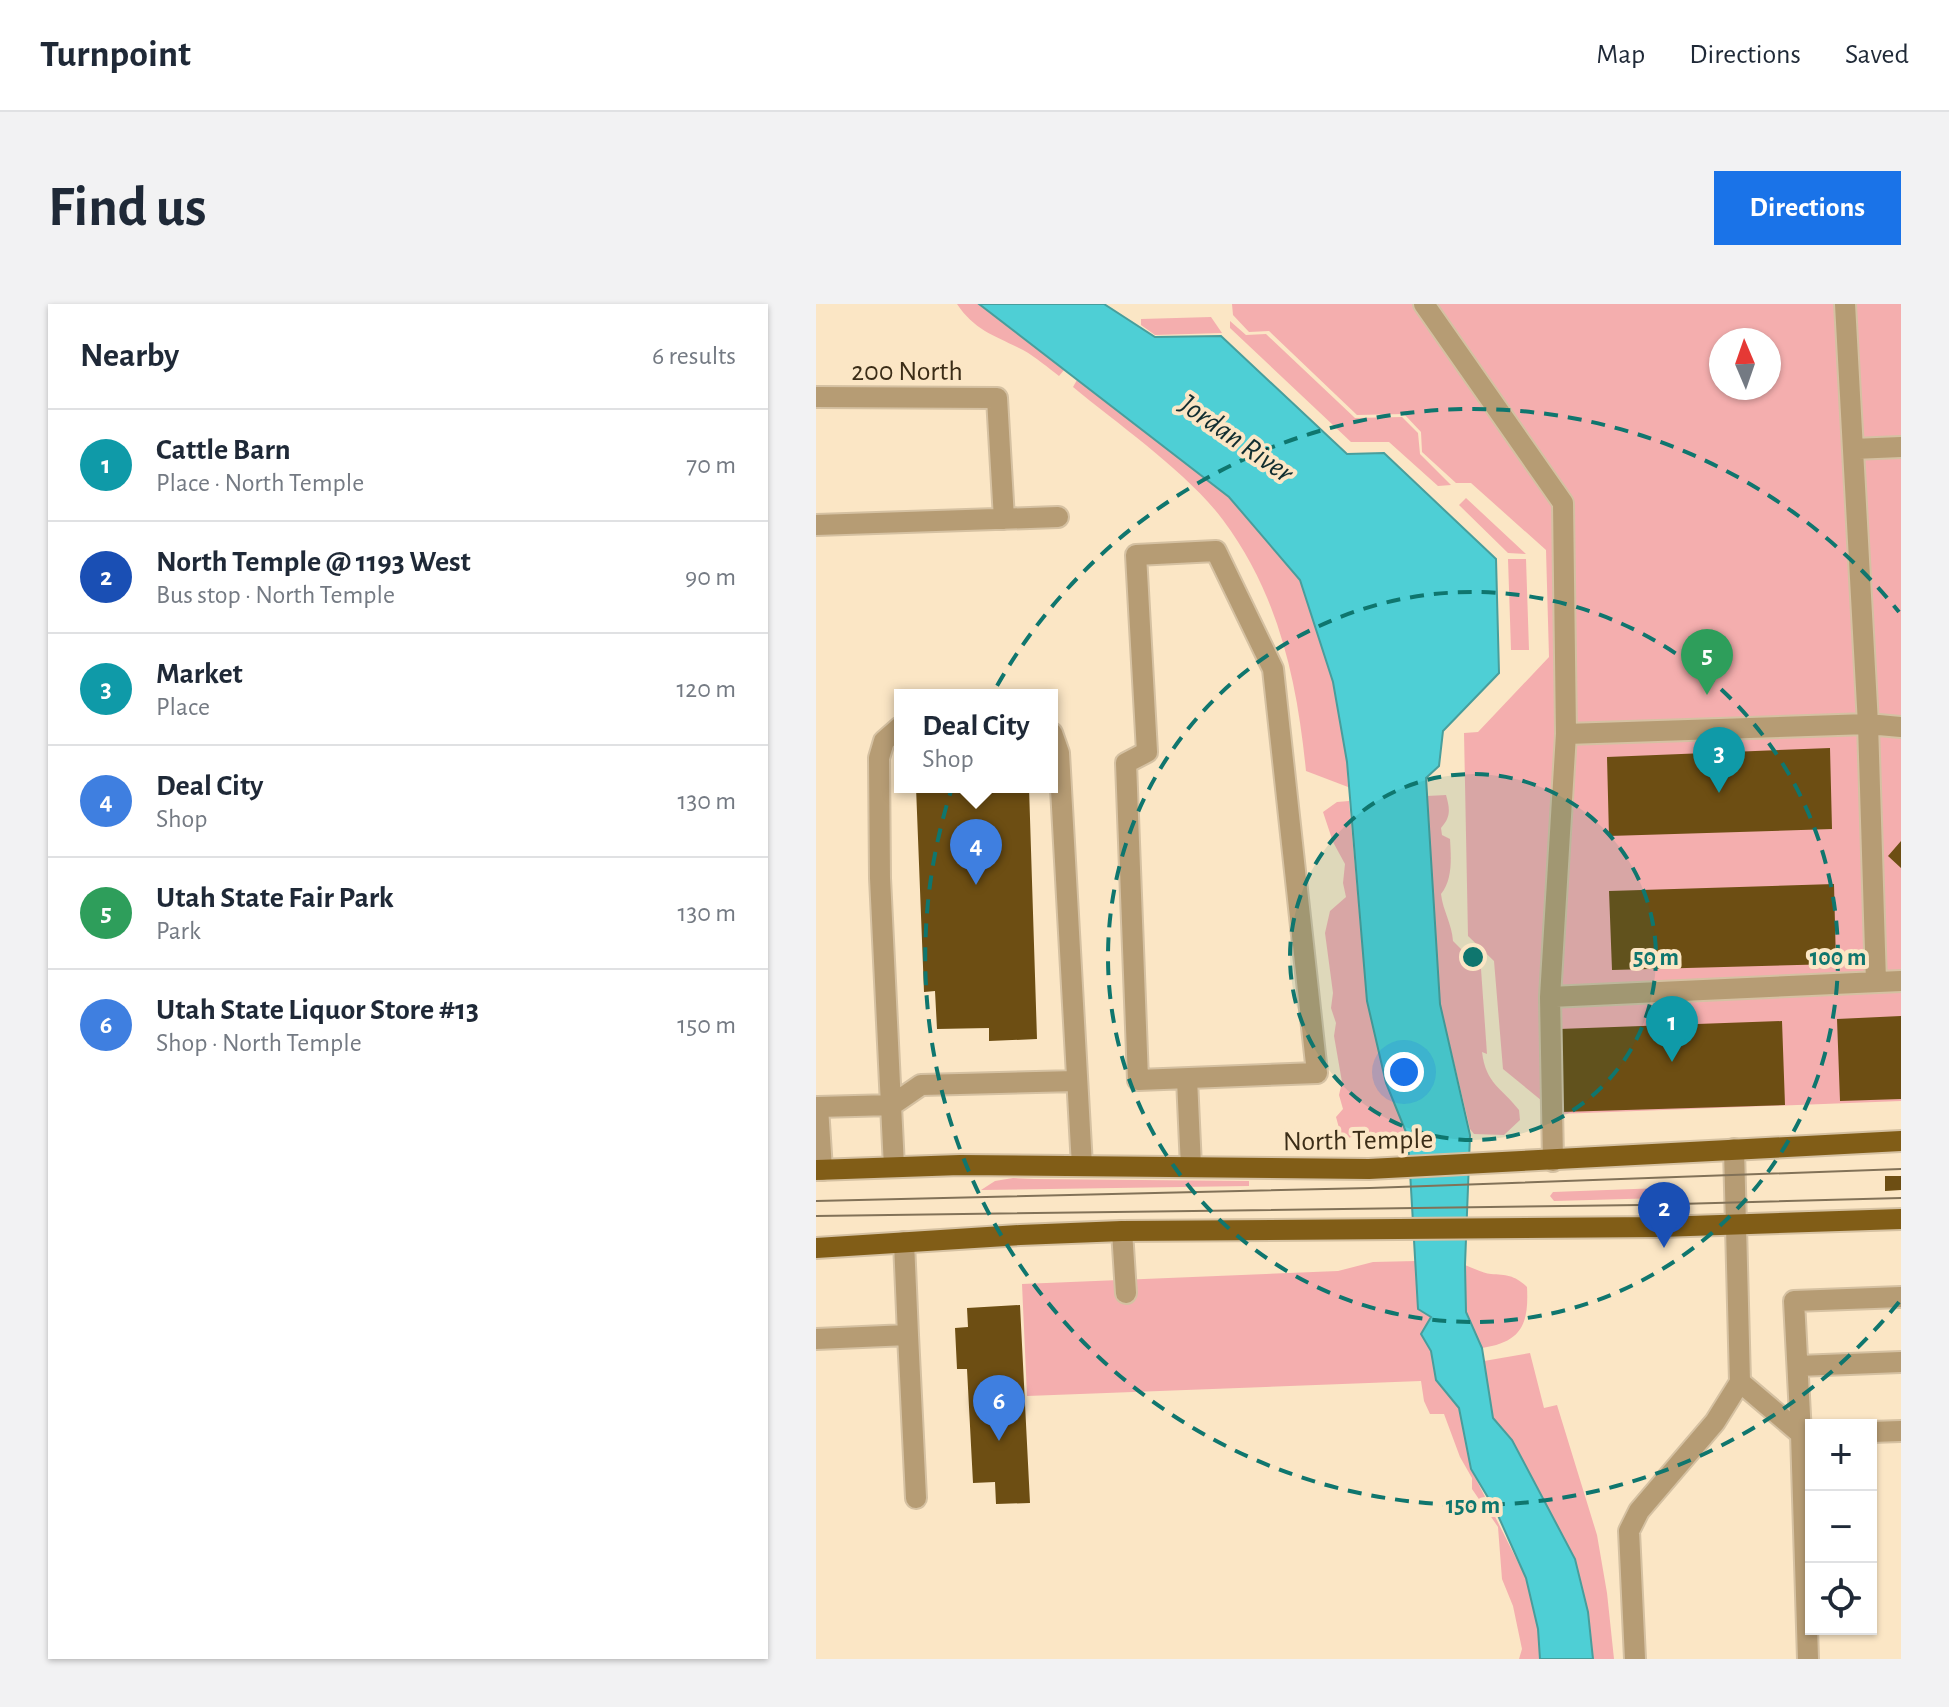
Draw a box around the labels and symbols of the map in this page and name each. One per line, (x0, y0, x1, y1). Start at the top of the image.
north arrow (1709, 328, 1781, 400)
street label: 200 North (851, 358, 963, 386)
water label: Jordan River (1174, 389, 1299, 489)
pin: 5 (1681, 629, 1733, 695)
pin: 3 (1693, 727, 1745, 793)
pin: 4 (950, 819, 1002, 885)
centre of rings (1459, 943, 1487, 971)
text: 50 m (1633, 946, 1679, 970)
text: 100 m (1810, 946, 1866, 970)
pin: 1 (1646, 996, 1698, 1062)
your location (1384, 1052, 1424, 1092)
street label: North Temple (1283, 1126, 1433, 1156)
pin: 2 (1638, 1182, 1690, 1248)
pin: 6 (973, 1375, 1025, 1441)
text: 150 m (1446, 1494, 1500, 1518)

